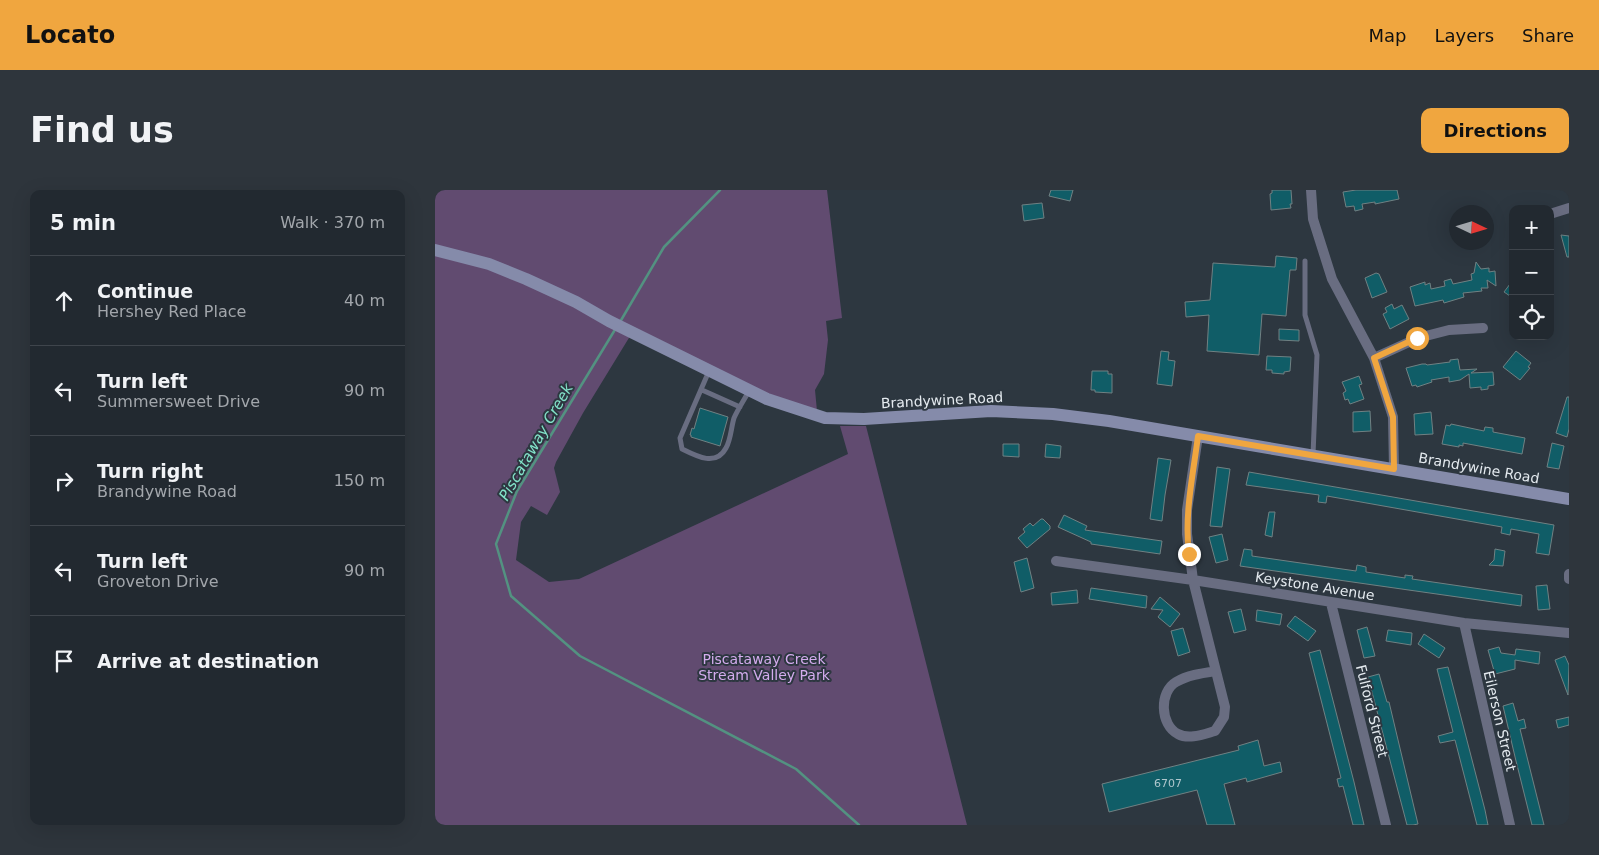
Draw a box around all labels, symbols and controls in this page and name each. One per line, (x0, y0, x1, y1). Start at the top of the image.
text: Locato (25, 21, 115, 49)
text: Map (1368, 25, 1406, 46)
text: Layers (1434, 25, 1494, 46)
text: Share (1522, 25, 1574, 46)
button: Directions (1421, 108, 1569, 153)
text: Find us (30, 110, 174, 150)
north arrow (1449, 205, 1494, 250)
map controls (1509, 205, 1554, 340)
button: + (1509, 205, 1554, 250)
text: 5 min (50, 211, 116, 235)
text: Walk · 370 m (280, 213, 385, 232)
button: − (1509, 250, 1554, 295)
text: Continue (97, 280, 193, 302)
icon: ahead (50, 287, 78, 315)
text: 40 m (344, 291, 385, 310)
button: locate (1509, 295, 1554, 340)
text: Hershey Red Place (97, 302, 246, 321)
route start (1406, 327, 1429, 350)
text: Turn left (97, 370, 188, 392)
icon: left (50, 377, 78, 405)
water label: Piscataway Creek (495, 379, 578, 504)
text: 90 m (344, 381, 385, 400)
street label: Brandywine Road (880, 389, 1004, 411)
text: Summersweet Drive (97, 392, 260, 411)
street label: Brandywine Road (1417, 449, 1541, 487)
text: Turn right (97, 460, 203, 482)
icon: right (50, 467, 78, 495)
text: 150 m (334, 471, 385, 490)
text: Brandywine Road (97, 482, 237, 501)
route end (1178, 543, 1201, 566)
text: Turn left (97, 550, 188, 572)
icon: left (50, 557, 78, 585)
text: 90 m (344, 561, 385, 580)
street label: Keystone Avenue (1254, 569, 1376, 603)
text: Groveton Drive (97, 572, 219, 591)
icon: arrive (50, 647, 78, 675)
text: Arrive at destination (97, 650, 319, 672)
park label: Piscataway Creek Stream Valley Park (698, 651, 831, 683)
street label: Fulford Street (1353, 663, 1391, 759)
street label: Eilerson Street (1481, 669, 1519, 773)
house number: 6707 (1154, 777, 1182, 790)

